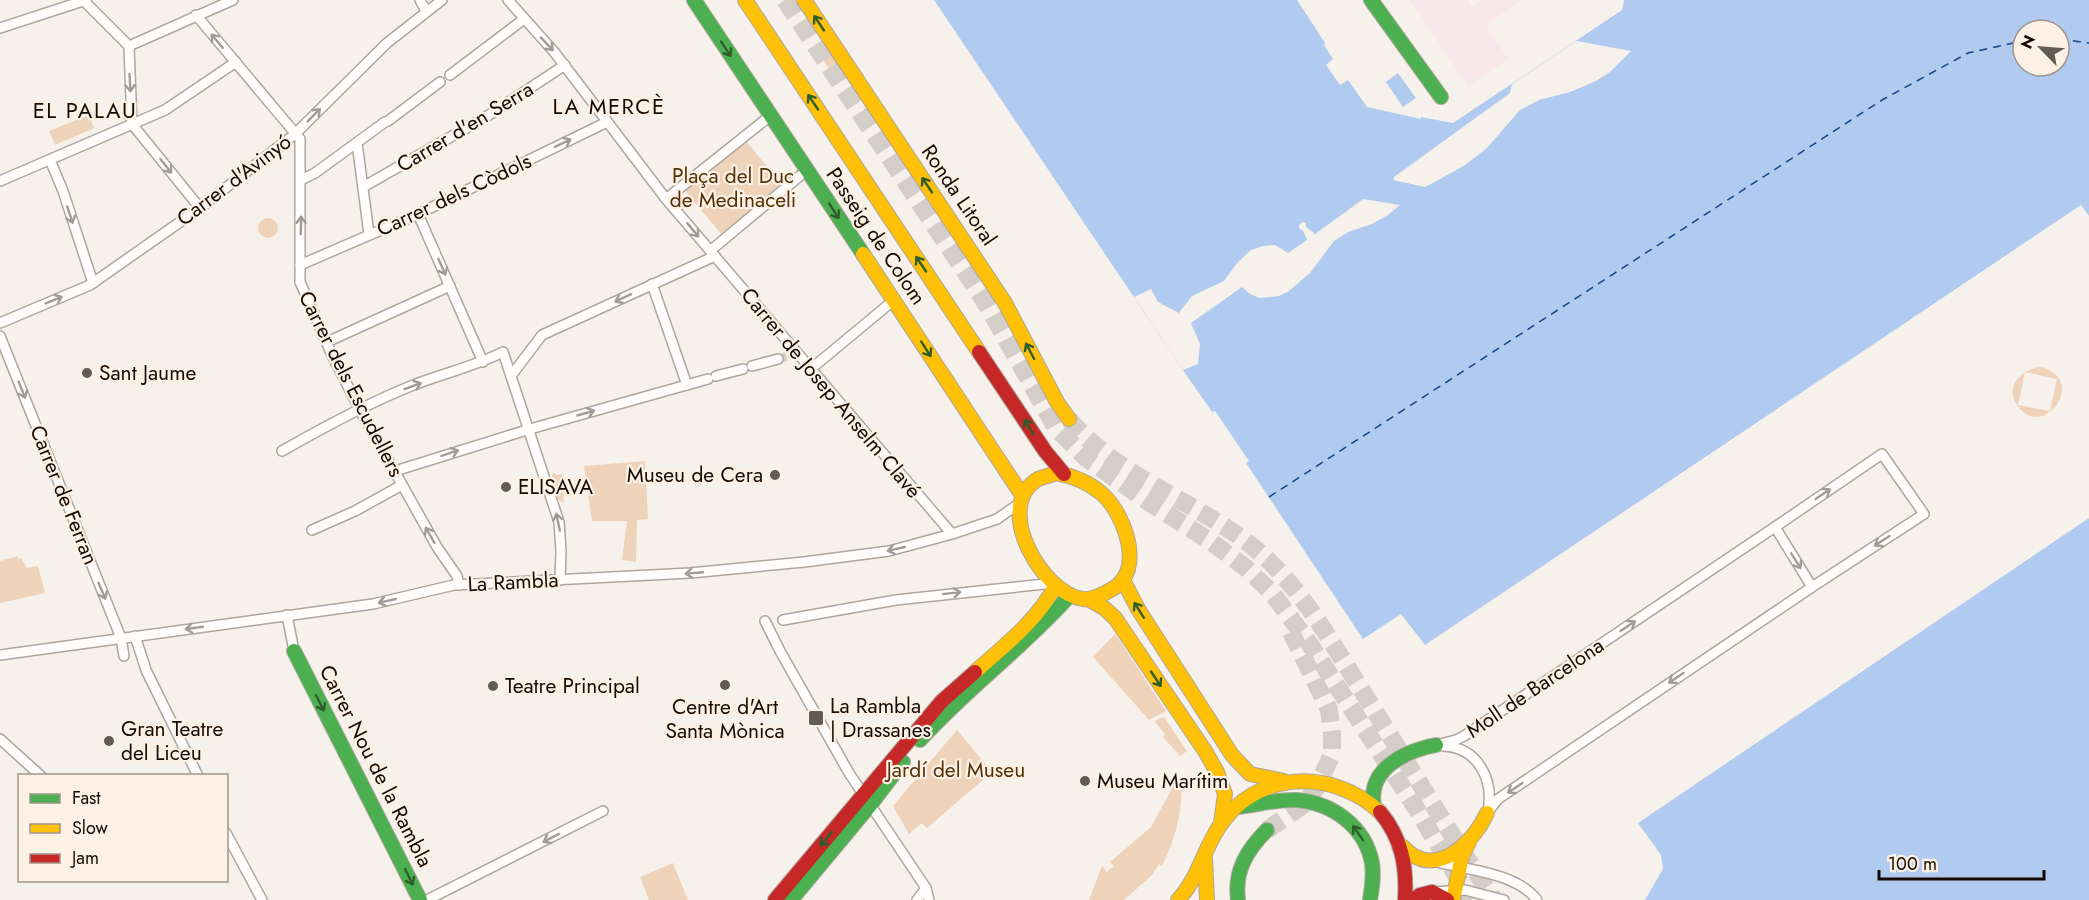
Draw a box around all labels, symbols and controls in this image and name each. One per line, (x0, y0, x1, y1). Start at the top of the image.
one-way arrow (813, 15, 825, 31)
north arrow (2011, 18, 2071, 78)
text: N (2015, 31, 2041, 52)
one-way arrow (210, 34, 224, 49)
one-way arrow (540, 36, 554, 51)
one-way arrow (720, 40, 732, 57)
one-way arrow (125, 72, 136, 92)
street label: Carrer d'en Serra (391, 74, 539, 180)
district label: LA MERCÈ (552, 90, 666, 122)
district label: EL PALAU (33, 94, 137, 126)
one-way arrow (807, 94, 819, 111)
one-way arrow (307, 107, 322, 122)
street label: Carrer d'Avinyó (170, 127, 298, 233)
one-way arrow (553, 137, 571, 149)
street label: Ronda Litoral (914, 138, 1004, 252)
street label: Carrer dels Còdols (372, 146, 536, 244)
one-way arrow (159, 158, 172, 174)
park label: Plaça del Duc de Medinaceli (670, 161, 796, 215)
street label: Passeig de Colom (819, 161, 933, 311)
one-way arrow (921, 177, 933, 194)
one-way arrow (828, 203, 840, 219)
one-way arrow (65, 205, 76, 224)
one-way arrow (295, 215, 306, 235)
one-way arrow (686, 222, 700, 237)
one-way arrow (915, 257, 927, 273)
one-way arrow (437, 258, 448, 276)
street label: Carrer de Josep Anselm Clavé (734, 281, 928, 505)
street label: Carrer dels Escudellers (291, 286, 411, 482)
one-way arrow (615, 292, 633, 304)
one-way arrow (44, 294, 63, 305)
one-way arrow (920, 340, 932, 357)
one-way arrow (1024, 342, 1035, 360)
place label: Sant Jaume (99, 358, 197, 388)
marker: Sant Jaume (80, 366, 94, 380)
one-way arrow (17, 380, 28, 399)
one-way arrow (403, 380, 421, 391)
one-way arrow (576, 407, 595, 418)
one-way arrow (1023, 418, 1036, 435)
street label: Carrer de Ferran (22, 421, 106, 569)
one-way arrow (440, 447, 459, 458)
place label: Museu de Cera (627, 460, 763, 490)
marker: Museu de Cera (768, 468, 782, 482)
place label: ELISAVA (518, 472, 593, 502)
marker: ELISAVA (499, 480, 513, 494)
one-way arrow (1814, 488, 1831, 500)
one-way arrow (552, 513, 563, 532)
one-way arrow (424, 527, 436, 544)
one-way arrow (1874, 536, 1891, 548)
one-way arrow (886, 544, 906, 555)
one-way arrow (1790, 552, 1802, 569)
street label: La Rambla (467, 565, 559, 599)
one-way arrow (685, 567, 704, 578)
one-way arrow (97, 581, 108, 599)
one-way arrow (942, 588, 962, 599)
one-way arrow (377, 596, 397, 607)
one-way arrow (1132, 602, 1144, 619)
one-way arrow (1619, 620, 1635, 632)
one-way arrow (184, 623, 204, 634)
street label: Moll de Barcelona (1460, 631, 1610, 745)
street label: Carrer Nou de la Rambla (312, 660, 440, 872)
one-way arrow (1150, 670, 1162, 686)
place label: Teatre Principal (505, 671, 640, 701)
one-way arrow (1668, 673, 1685, 685)
marker: Centre d'Art Santa Mònica (718, 678, 732, 692)
marker: Teatre Principal (486, 679, 500, 693)
place label: La Rambla | Drassanes (830, 691, 931, 745)
place label: Centre d'Art Santa Mònica (665, 692, 785, 746)
one-way arrow (315, 694, 326, 712)
marker: La Rambla | Drassanes (807, 709, 825, 727)
place label: Gran Teatre del Liceu (121, 714, 223, 768)
marker: Gran Teatre del Liceu (102, 734, 116, 748)
park label: Jardí del Museu (884, 755, 1025, 785)
place label: Museu Marítim (1097, 766, 1228, 796)
legend (18, 774, 228, 882)
marker: Museu Marítim (1078, 774, 1092, 788)
one-way arrow (1507, 782, 1523, 794)
text: Fast (72, 785, 101, 811)
text: Slow (72, 815, 109, 841)
one-way arrow (1352, 825, 1364, 841)
one-way arrow (819, 831, 833, 846)
one-way arrow (543, 832, 561, 844)
scale bar (1879, 843, 2044, 881)
text: Jam (70, 845, 99, 871)
text: 100 m (1888, 851, 1937, 877)
one-way arrow (403, 868, 415, 885)

